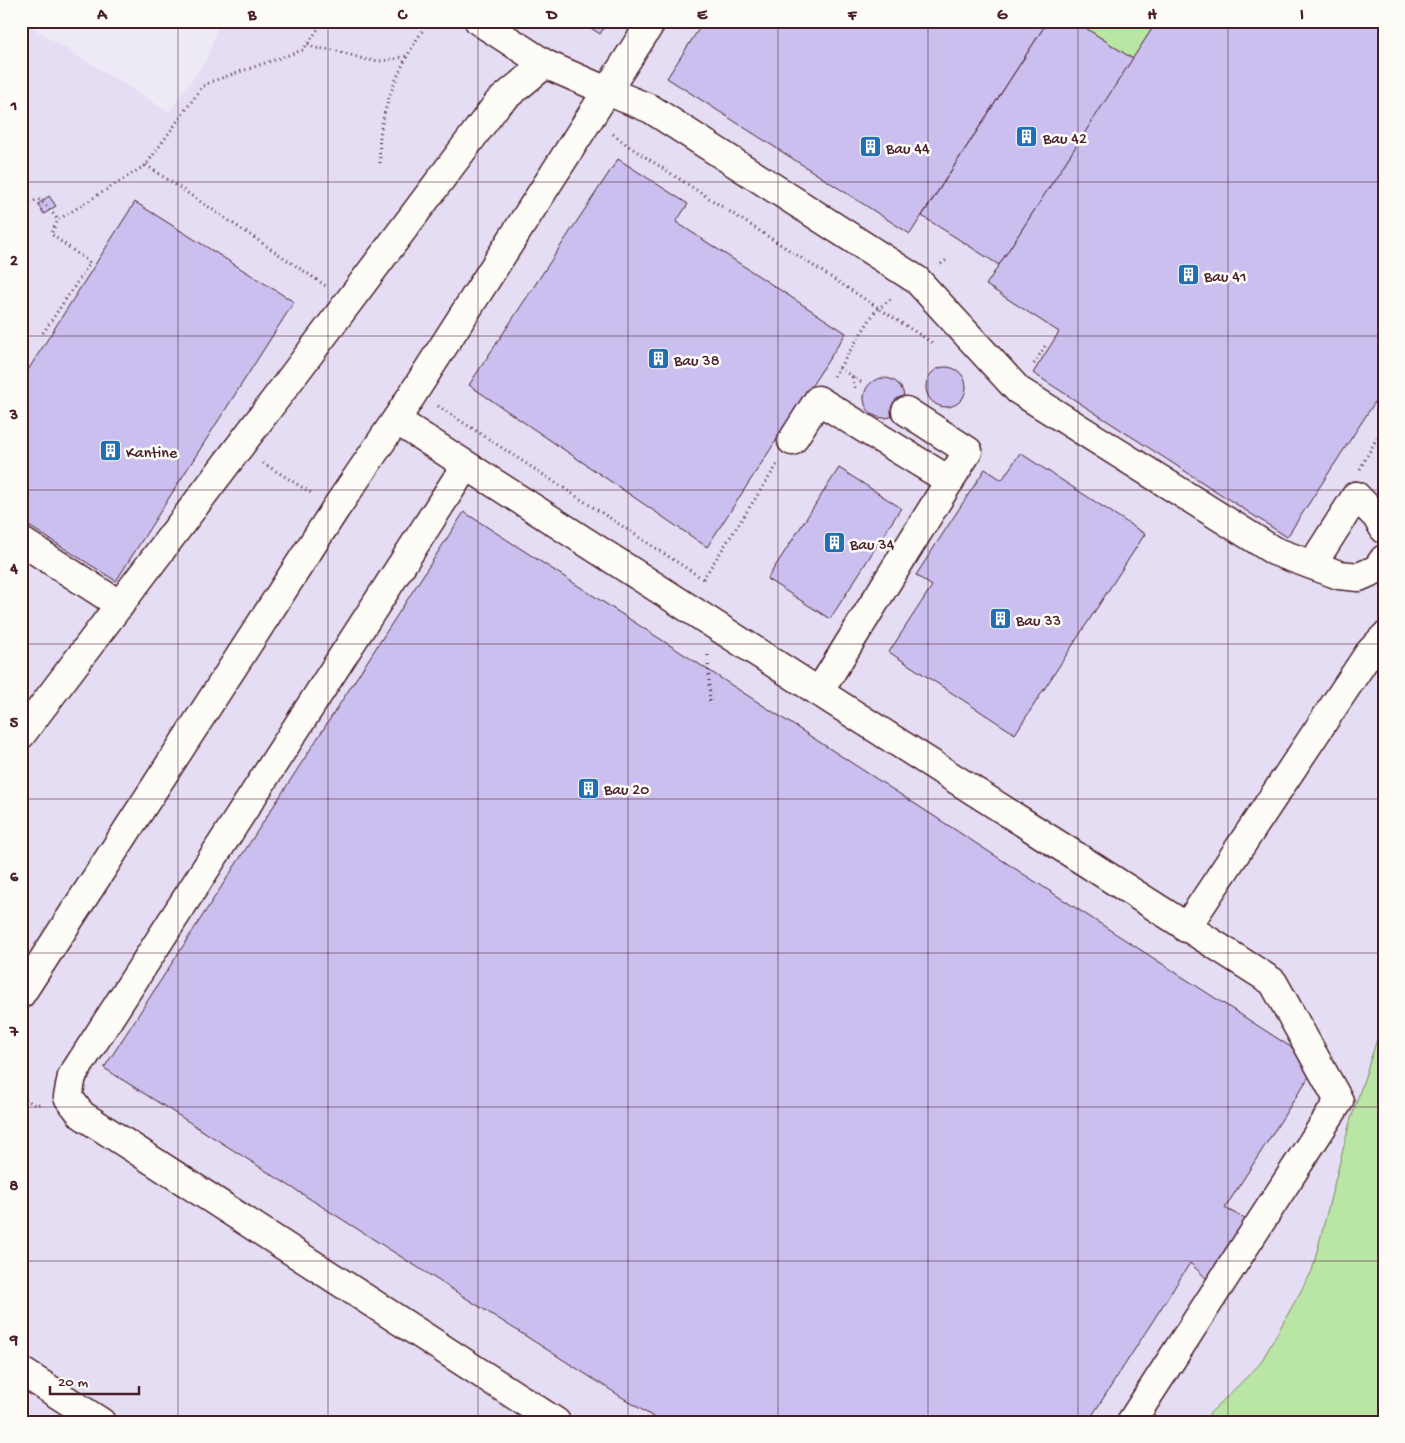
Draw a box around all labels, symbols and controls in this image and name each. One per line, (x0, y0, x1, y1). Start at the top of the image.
text: A (96, 7, 108, 26)
text: B (247, 7, 257, 26)
text: C (397, 7, 408, 26)
text: D (545, 7, 558, 26)
text: E (697, 7, 708, 26)
text: F (847, 7, 858, 26)
text: G (997, 7, 1008, 26)
text: H (1147, 7, 1157, 26)
text: I (1300, 7, 1304, 26)
text: 1 (10, 98, 17, 117)
building icon: Bau 42 (1015, 125, 1039, 149)
place label: Bau 42 (1042, 131, 1087, 150)
building icon: Bau 44 (858, 135, 882, 159)
place label: Bau 44 (885, 141, 930, 160)
text: 2 (10, 253, 18, 272)
building icon: Bau 41 (1176, 263, 1200, 287)
place label: Bau 41 (1203, 269, 1246, 288)
building icon: Bau 38 (646, 347, 670, 371)
place label: Bau 38 (673, 353, 720, 372)
text: 3 (9, 407, 18, 426)
building icon: Kantine (98, 439, 122, 463)
place label: Kantine (126, 445, 178, 464)
building icon: Bau 34 (822, 531, 846, 555)
place label: Bau 34 (849, 537, 895, 556)
text: 4 (9, 561, 18, 580)
building icon: Bau 33 (988, 607, 1012, 631)
place label: Bau 33 (1015, 613, 1061, 632)
text: 5 (10, 715, 19, 734)
building icon: Bau 20 (576, 776, 600, 800)
place label: Bau 20 (603, 782, 649, 801)
text: 6 (10, 869, 19, 888)
text: 7 (9, 1024, 19, 1043)
text: 8 (10, 1178, 19, 1197)
text: 9 (9, 1332, 18, 1351)
scale bar (50, 1363, 139, 1395)
text: 20 m (58, 1374, 88, 1392)

